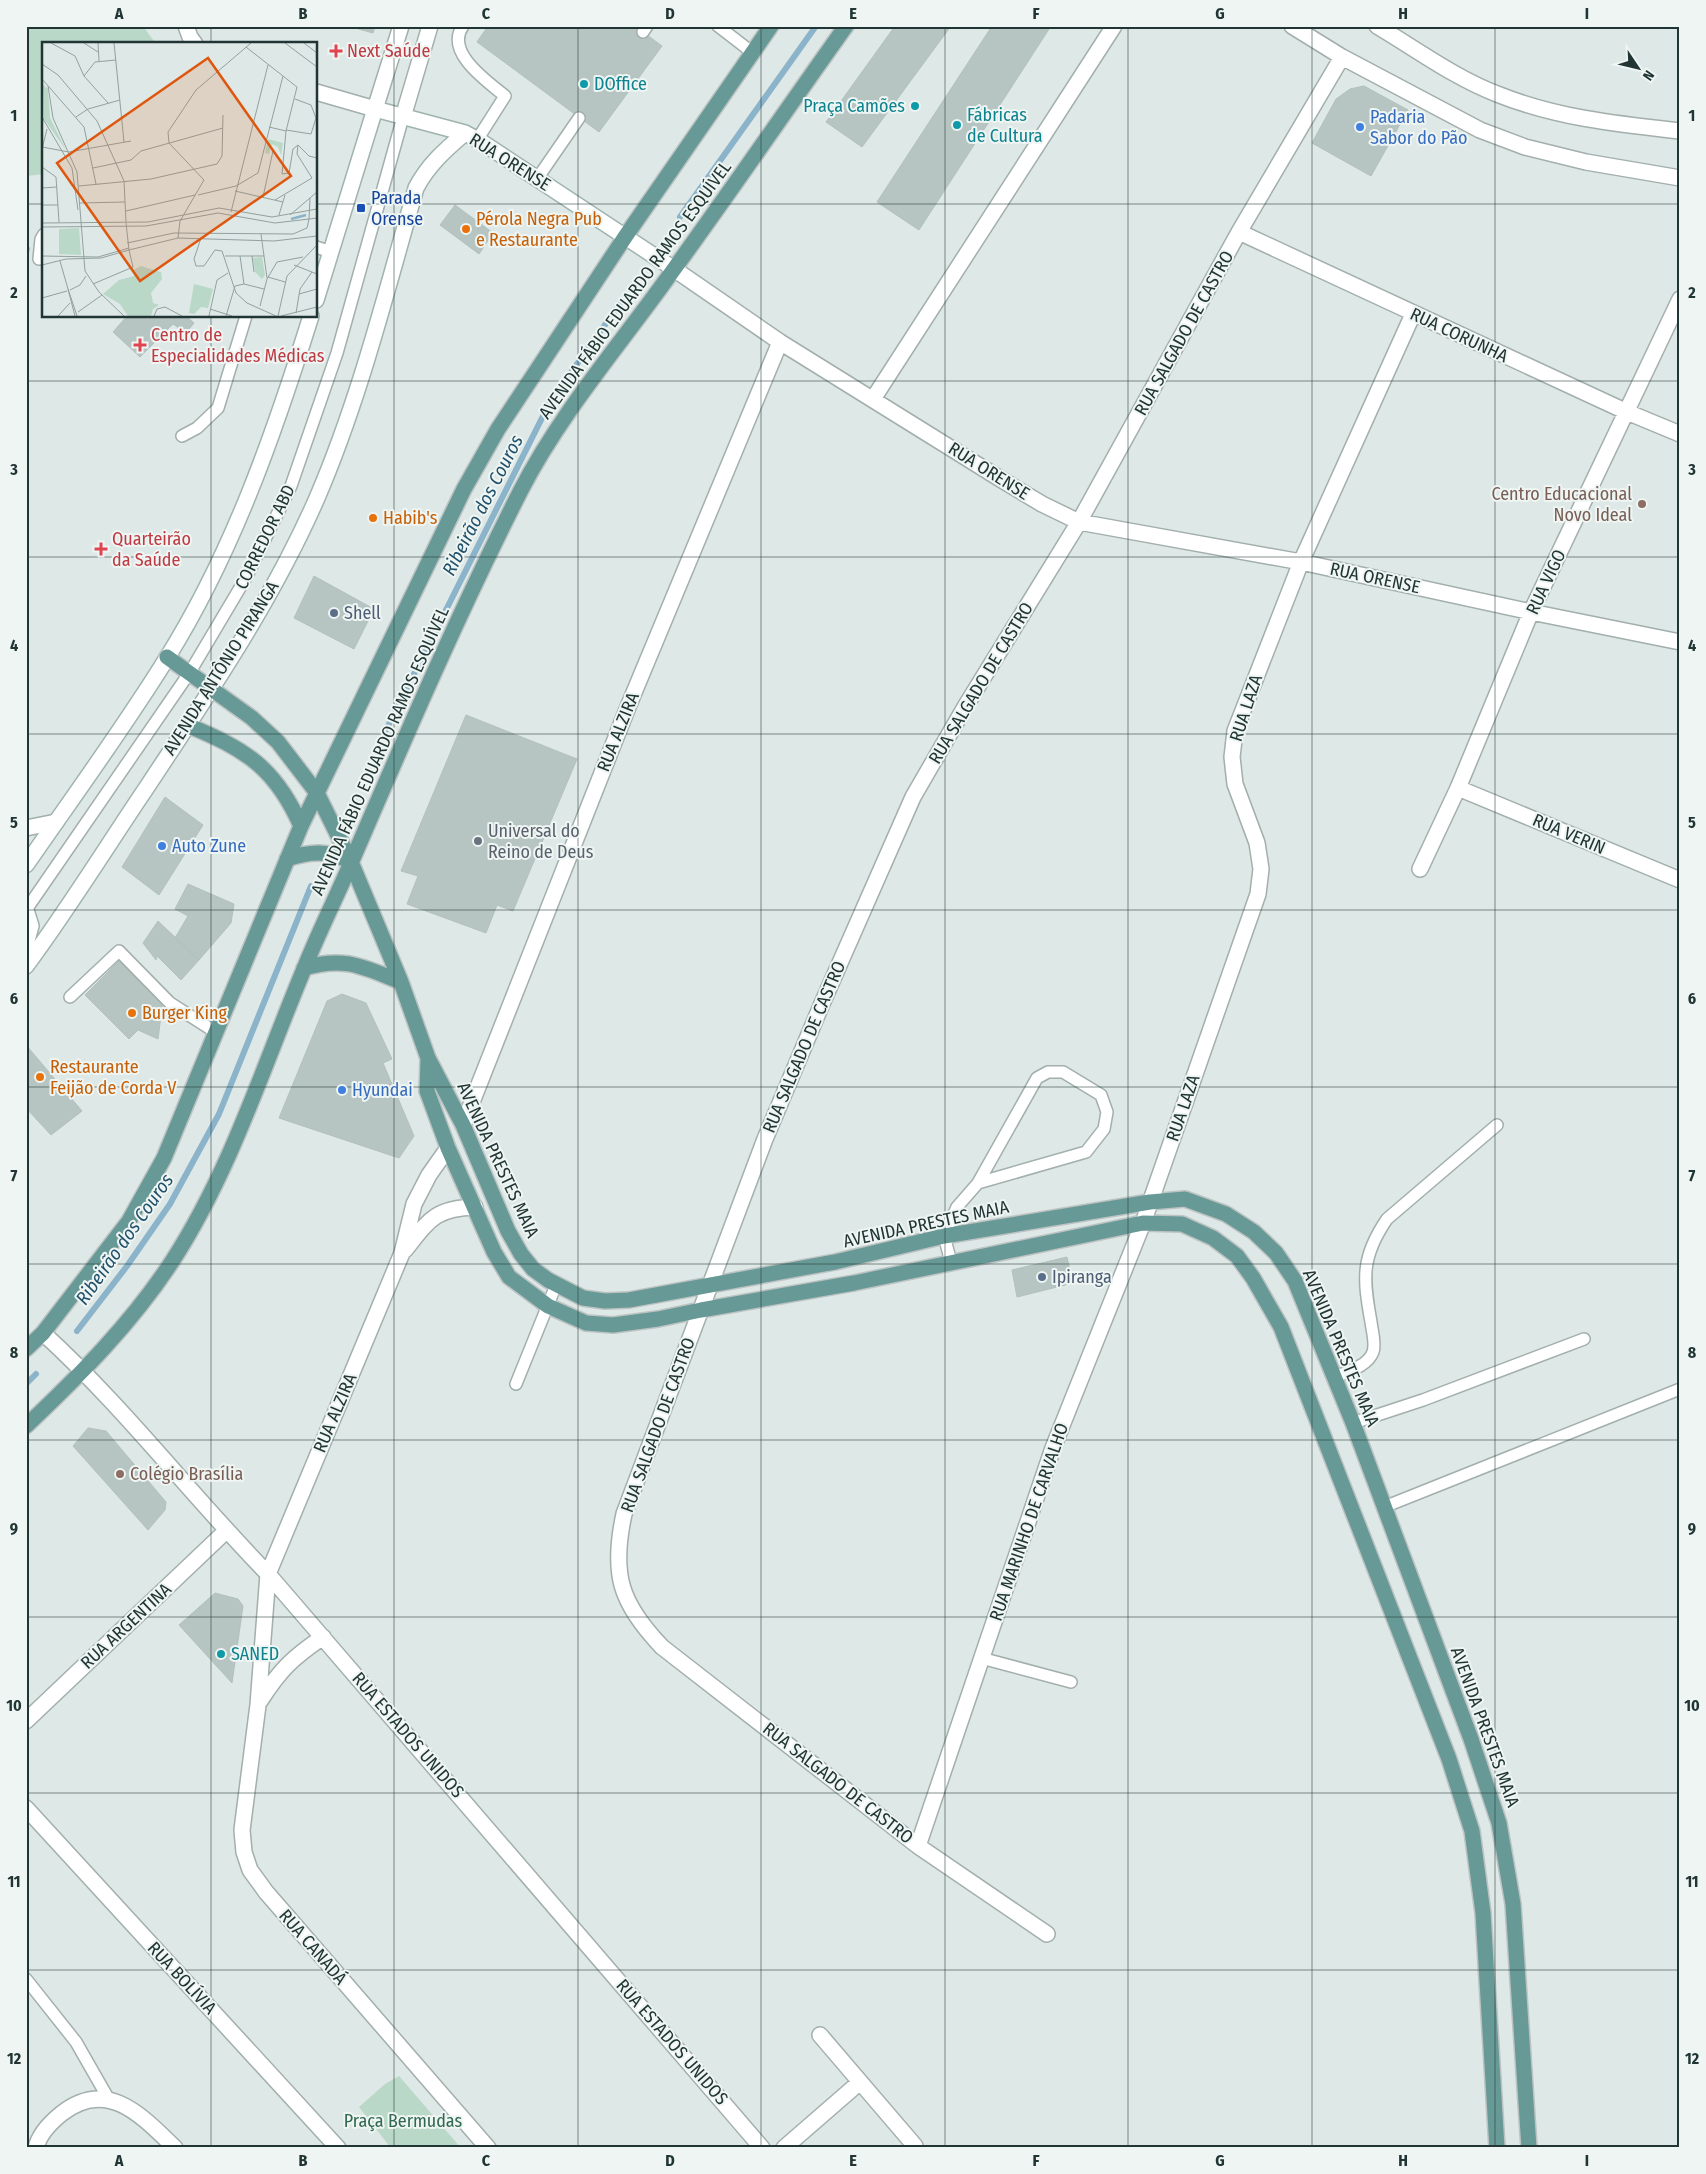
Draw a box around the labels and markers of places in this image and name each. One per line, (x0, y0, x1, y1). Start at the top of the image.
place label: Next Saúde (347, 40, 430, 62)
marker: Next Saúde (329, 44, 343, 58)
place label: DOffice (594, 73, 647, 95)
marker: DOffice (578, 78, 590, 90)
place label: Praça Camões (803, 95, 905, 117)
marker: Praça Camões (909, 100, 921, 112)
place label: Fábricas de Cultura (967, 104, 1043, 147)
place label: Padaria Sabor do Pão (1370, 106, 1467, 149)
marker: Fábricas de Cultura (951, 119, 963, 131)
marker: Padaria Sabor do Pão (1354, 121, 1366, 133)
place label: Parada Orense (371, 187, 423, 230)
marker: Parada Orense (355, 202, 367, 214)
place label: Pérola Negra Pub e Restaurante (476, 208, 602, 251)
marker: Pérola Negra Pub e Restaurante (460, 223, 472, 235)
place label: Centro de Especialidades Médicas (151, 324, 325, 367)
marker: Centro de Especialidades Médicas (133, 338, 147, 352)
place label: Centro Educacional Novo Ideal (1491, 483, 1632, 526)
marker: Centro Educacional Novo Ideal (1636, 498, 1648, 510)
place label: Habib's (383, 507, 438, 529)
marker: Habib's (367, 512, 379, 524)
place label: Quarteirão da Saúde (112, 528, 191, 571)
marker: Quarteirão da Saúde (94, 542, 108, 556)
place label: Shell (344, 602, 381, 624)
marker: Shell (328, 607, 340, 619)
place label: Universal do Reino de Deus (488, 820, 594, 863)
place label: Auto Zune (172, 835, 246, 857)
marker: Universal do Reino de Deus (472, 835, 484, 847)
marker: Auto Zune (156, 840, 168, 852)
place label: Burger King (142, 1002, 227, 1024)
marker: Burger King (126, 1007, 138, 1019)
place label: Restaurante Feijão de Corda V (50, 1056, 177, 1099)
marker: Restaurante Feijão de Corda V (34, 1071, 46, 1083)
place label: Hyundai (352, 1079, 413, 1101)
marker: Hyundai (336, 1084, 348, 1096)
place label: Ipiranga (1052, 1266, 1112, 1288)
marker: Ipiranga (1036, 1271, 1048, 1283)
place label: Colégio Brasília (130, 1463, 243, 1485)
marker: Colégio Brasília (114, 1468, 126, 1480)
place label: SANED (231, 1643, 279, 1665)
marker: SANED (215, 1648, 227, 1660)

